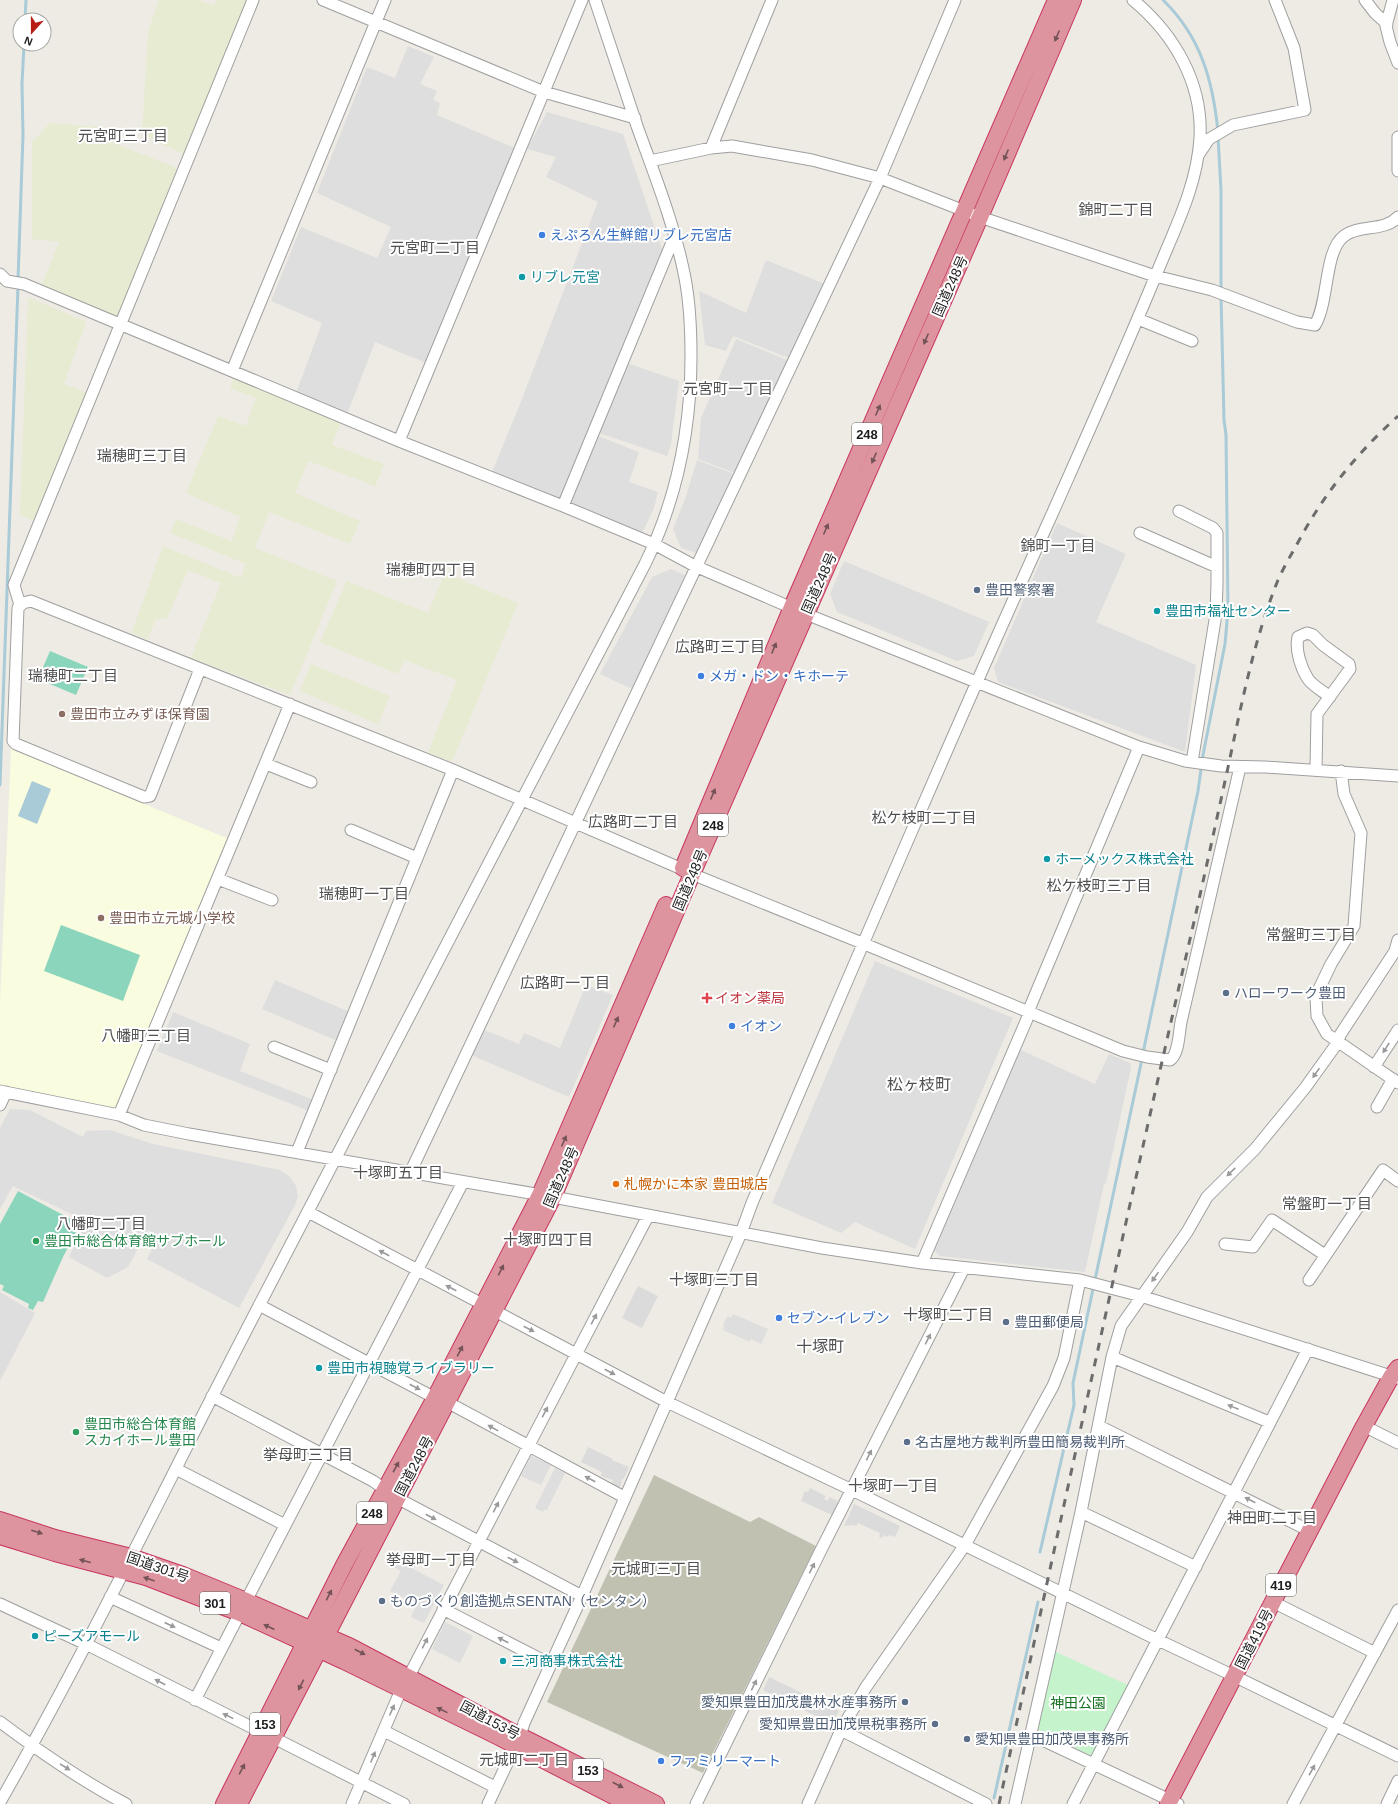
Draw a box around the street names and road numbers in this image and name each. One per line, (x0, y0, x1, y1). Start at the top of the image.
street label: 国道248号 (929, 253, 971, 319)
road number: 248 (852, 423, 882, 445)
street label: 国道248号 (798, 550, 840, 616)
road number: 248 (698, 814, 728, 836)
street label: 国道248号 (670, 847, 710, 913)
street label: 国道248号 (540, 1144, 582, 1210)
street label: 国道248号 (392, 1433, 436, 1499)
road number: 248 (357, 1502, 387, 1524)
street label: 国道301号 (124, 1549, 192, 1585)
road number: 419 (1266, 1574, 1296, 1596)
road number: 301 (200, 1592, 230, 1614)
street label: 国道419号 (1232, 1606, 1276, 1672)
street label: 国道153号 (457, 1698, 523, 1742)
road number: 153 (250, 1713, 280, 1735)
road number: 153 (573, 1759, 603, 1781)

